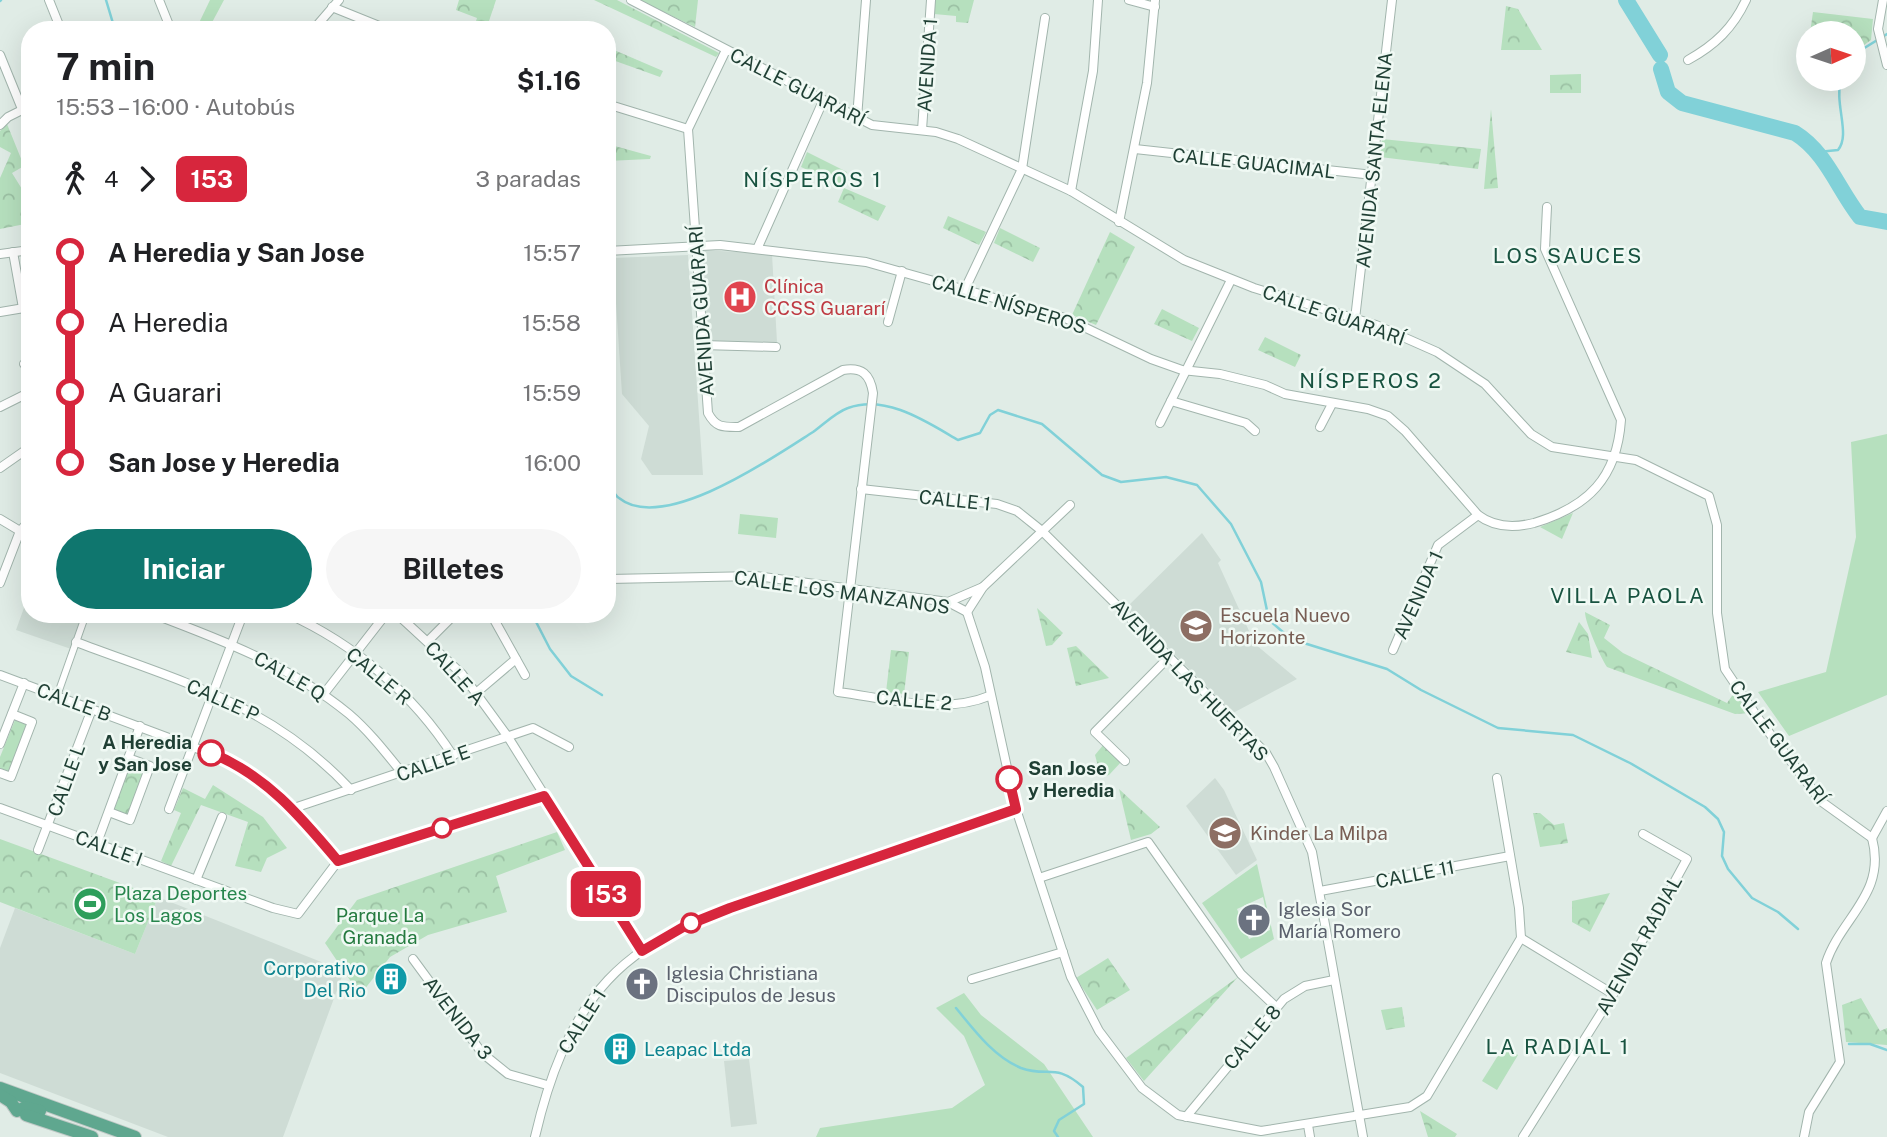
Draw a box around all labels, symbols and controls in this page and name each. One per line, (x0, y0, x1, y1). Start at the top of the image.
street label: AVENIDA 1 (913, 17, 941, 113)
north arrow (1796, 21, 1866, 91)
map controls (1796, 21, 1866, 91)
street label: CALLE GUARARÍ (726, 43, 870, 131)
text: 7 min (56, 44, 155, 89)
street label: AVENIDA SANTA ELENA (1352, 51, 1396, 269)
text: $1.16 (517, 65, 581, 96)
text: 15:53 – 16:00 · Autobús (56, 93, 295, 120)
street label: CALLE GUACIMAL (1171, 143, 1337, 183)
icon: walk (56, 160, 94, 198)
icon: forward (128, 160, 166, 198)
text: 4 (104, 165, 118, 192)
text: 153 (190, 165, 233, 193)
text: 3 paradas (475, 165, 581, 192)
district label: NÍSPEROS 1 (743, 167, 883, 192)
street label: AVENIDA GUARARÍ (684, 224, 718, 397)
text: A Heredia y San Jose (108, 237, 365, 268)
text: 15:57 (523, 239, 581, 266)
district label: LOS SAUCES (1493, 243, 1643, 268)
street label: CALLE NÍSPEROS (929, 270, 1089, 338)
place label: Clínica CCSS Guararí (764, 275, 886, 319)
hospital icon: Clínica CCSS Guararí (721, 278, 759, 316)
street label: CALLE GUARARÍ (1260, 280, 1409, 350)
text: A Heredia (108, 307, 228, 338)
text: 15:58 (522, 309, 581, 336)
district label: NÍSPEROS 2 (1299, 368, 1443, 393)
text: A Guarari (108, 377, 222, 408)
text: 15:59 (523, 379, 581, 406)
text: San Jose y Heredia (108, 447, 340, 478)
text: 16:00 (524, 449, 581, 476)
street label: CALLE 1 (918, 485, 992, 515)
button: Iniciar (56, 529, 312, 609)
button: Billetes (326, 529, 581, 609)
street label: AVENIDA 1 (1389, 547, 1447, 643)
street label: CALLE LOS MANZANOS (733, 566, 951, 618)
district label: VILLA PAOLA (1550, 583, 1706, 608)
street label: AVENIDA LAS HUERTAS (1107, 595, 1273, 765)
place label: Escuela Nuevo Horizonte (1220, 604, 1350, 648)
school or university icon: Escuela Nuevo Horizonte (1177, 607, 1215, 645)
street label: CALLE A (421, 637, 489, 709)
street label: CALLE R (342, 643, 416, 709)
street label: CALLE Q (250, 647, 330, 705)
street label: CALLE P (183, 674, 263, 726)
street label: CALLE GUARARÍ (1725, 676, 1833, 809)
street label: CALLE B (34, 678, 114, 726)
street label: CALLE 2 (875, 686, 953, 714)
place label: A Heredia y San Jose (98, 731, 192, 775)
marker: A Heredia y San Jose (198, 740, 224, 766)
street label: CALLE E (393, 740, 473, 786)
street label: CALLE L (43, 741, 89, 819)
place label: San Jose y Heredia (1028, 757, 1114, 801)
marker: San Jose y Heredia (996, 766, 1022, 792)
school or university icon: Kinder La Milpa (1206, 814, 1244, 852)
unlabelled marker (432, 818, 452, 838)
place label: Kinder La Milpa (1250, 822, 1388, 844)
street label: CALLE I (72, 826, 146, 870)
street label: CALLE 11 (1374, 856, 1456, 892)
line badge: 153 (566, 871, 646, 917)
street label: AVENIDA RADIAL (1592, 871, 1686, 1019)
text: 153 (585, 880, 627, 908)
place label: Plaza Deportes Los Lagos (114, 882, 247, 926)
sports icon: Plaza Deportes Los Lagos (71, 885, 109, 923)
place label: Iglesia Sor María Romero (1278, 898, 1401, 942)
church icon: Iglesia Sor María Romero (1235, 901, 1273, 939)
park label: Parque La Granada (336, 904, 424, 948)
unlabelled marker (681, 913, 701, 933)
place label: Corporativo Del Rio (263, 957, 366, 1001)
building icon: Corporativo Del Rio (372, 960, 410, 998)
place label: Iglesia Christiana Discipulos de Jesus (666, 962, 836, 1006)
church icon: Iglesia Christiana Discipulos de Jesus (623, 965, 661, 1003)
street label: AVENIDA 3 (419, 972, 497, 1064)
street label: CALLE 1 (553, 984, 611, 1058)
street label: CALLE 8 (1219, 1000, 1285, 1074)
building icon: Leapac Ltda (601, 1030, 639, 1068)
district label: LA RADIAL 1 (1486, 1034, 1630, 1059)
place label: Leapac Ltda (644, 1038, 751, 1060)

